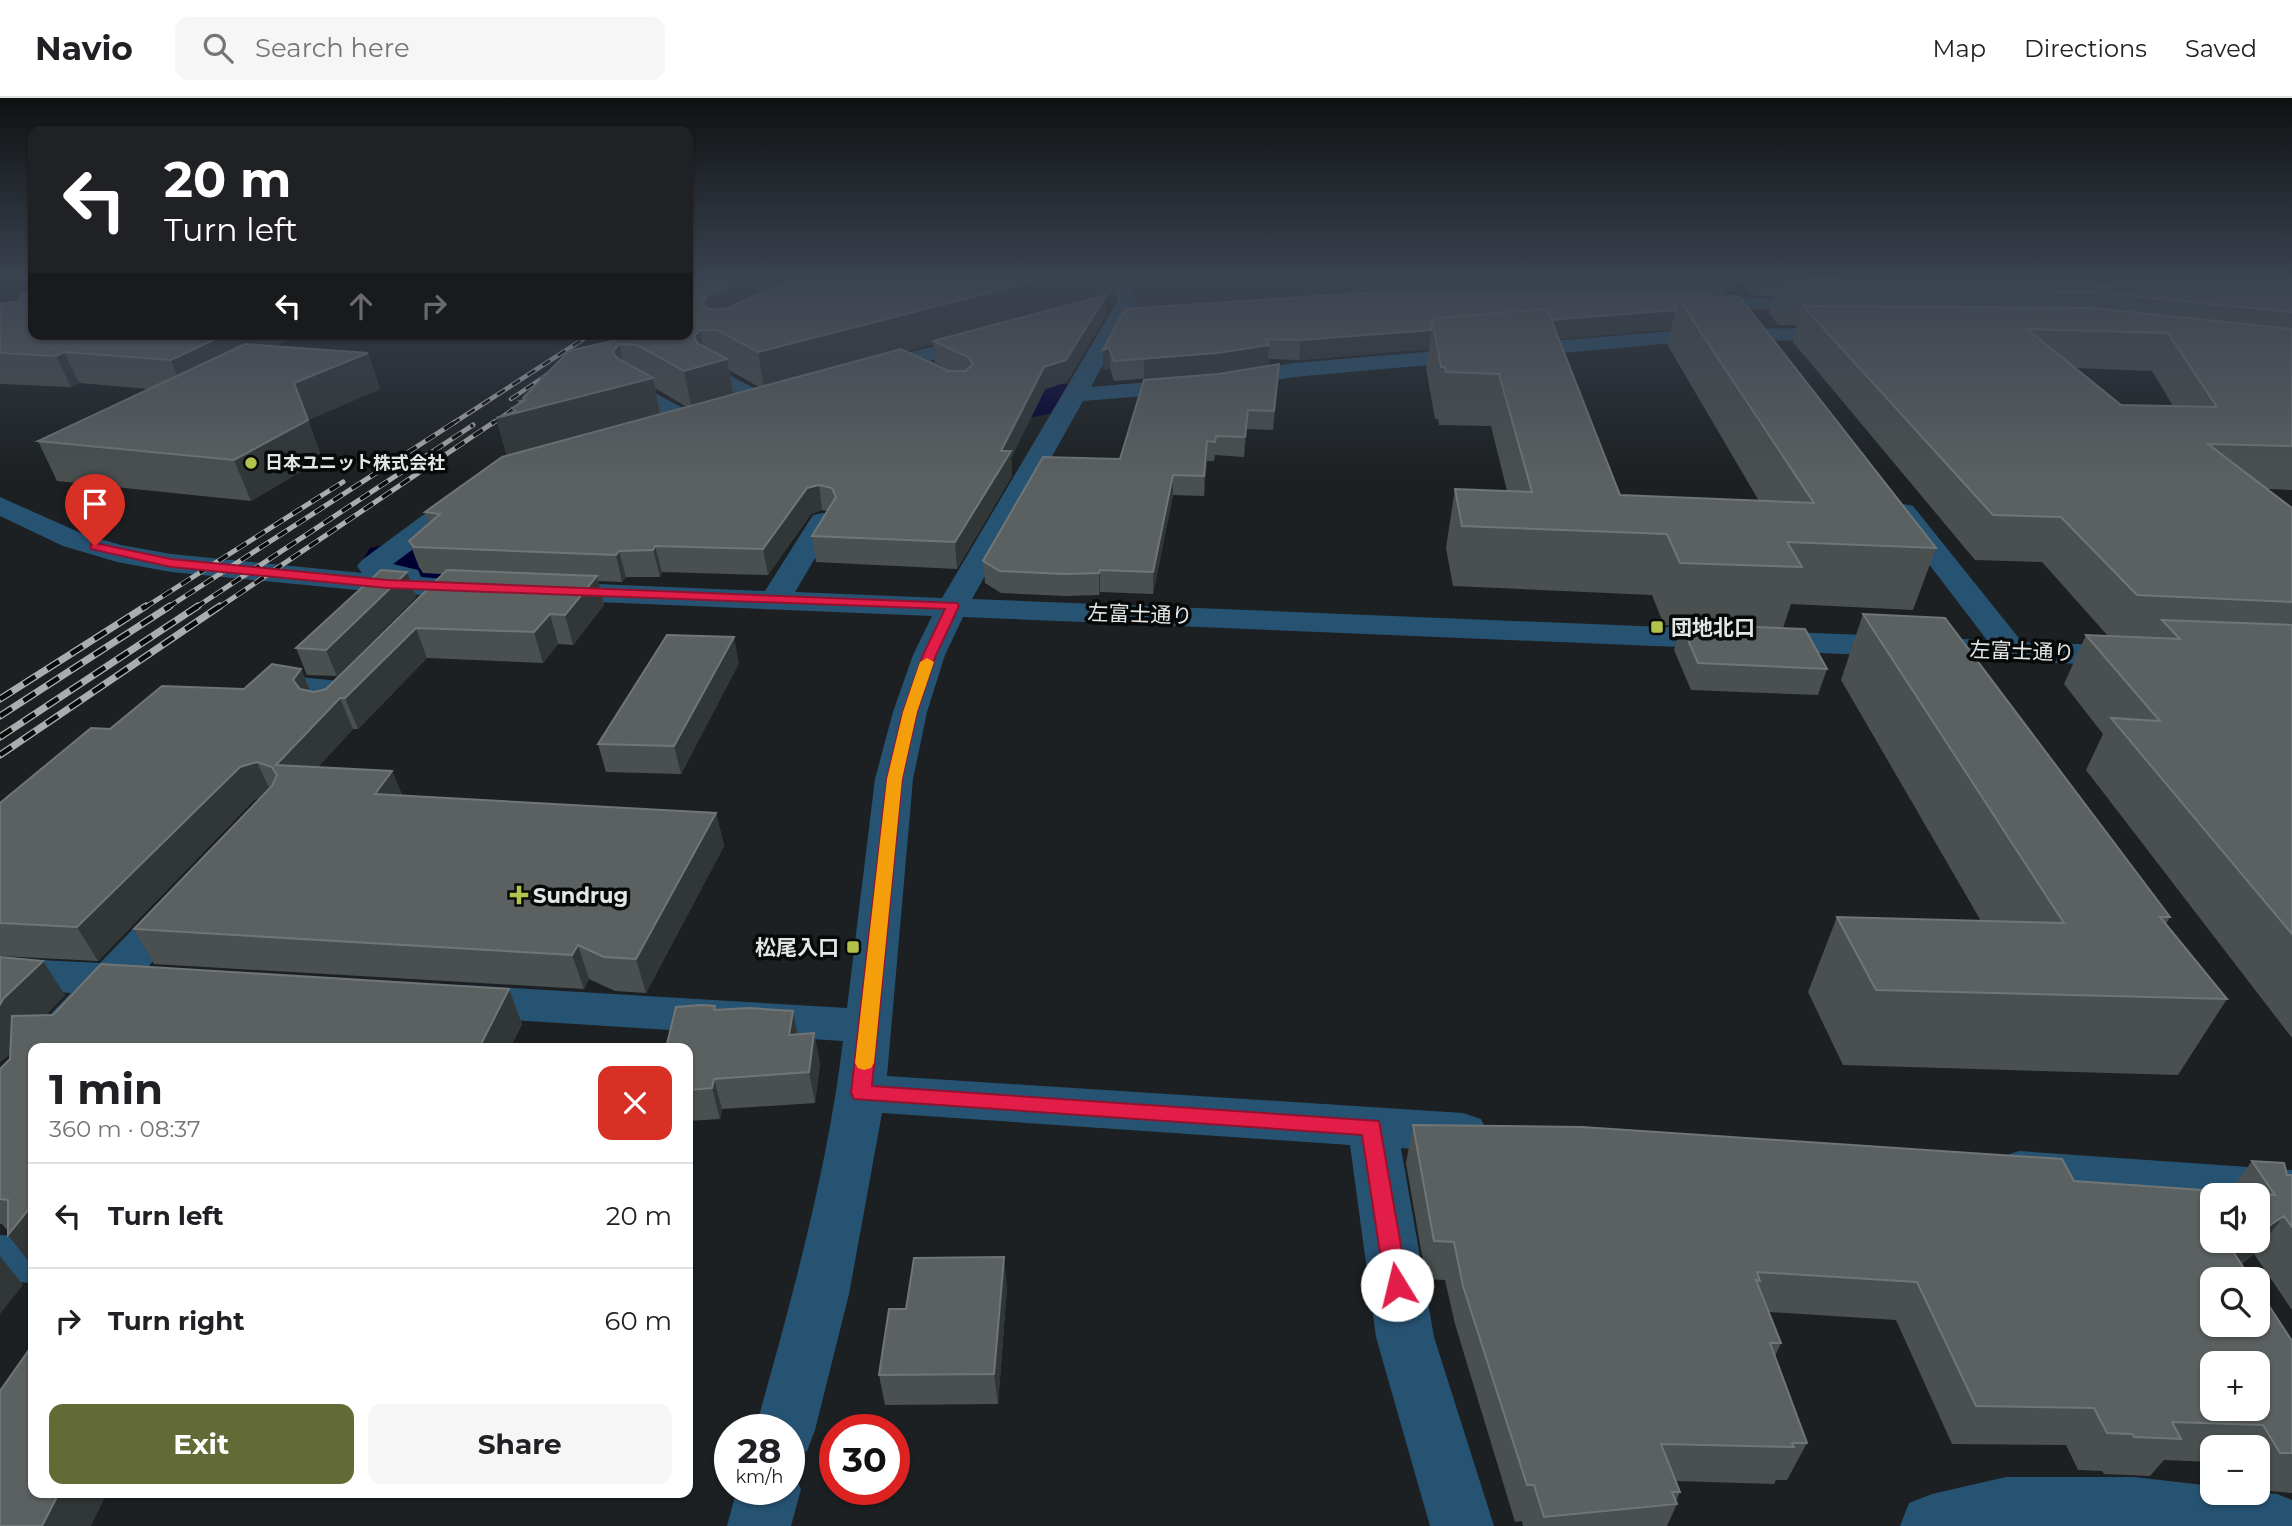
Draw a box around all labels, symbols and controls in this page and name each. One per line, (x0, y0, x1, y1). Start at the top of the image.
search box (175, 17, 665, 80)
text: Navio (35, 28, 133, 68)
icon: search (199, 29, 237, 67)
text: Search here (255, 32, 410, 64)
text: Map (1933, 34, 1986, 63)
text: Directions (2024, 34, 2147, 63)
text: Saved (2185, 34, 2257, 63)
text: 20 m (164, 150, 291, 209)
icon: left (49, 154, 140, 245)
text: Turn left (164, 210, 298, 249)
icon: left (269, 287, 307, 325)
icon: ahead (342, 287, 380, 325)
icon: right (415, 287, 453, 325)
place label: 日本ユニット株式会社 (265, 452, 445, 474)
marker: 日本ユニット株式会社 (243, 455, 259, 471)
pin (65, 474, 125, 546)
icon: arrive (76, 485, 114, 523)
street label: 左富士通り (1087, 600, 1193, 628)
place label: 団地北口 (1671, 615, 1755, 640)
marker: 団地北口 (1649, 619, 1665, 635)
street label: 左富士通り (1969, 637, 2075, 665)
place label: Sundrug (533, 883, 628, 908)
marker: Sundrug (511, 887, 527, 903)
place label: 松尾入口 (755, 935, 839, 960)
marker: 松尾入口 (845, 939, 861, 955)
text: 1 min (49, 1063, 163, 1115)
button: close (598, 1066, 672, 1140)
text: 360 m · 08:37 (49, 1115, 200, 1143)
map controls (2200, 1183, 2270, 1505)
button: sound (2200, 1183, 2270, 1253)
icon: left (49, 1197, 87, 1235)
text: Turn left (108, 1200, 224, 1232)
text: 20 m (606, 1200, 672, 1232)
position arrow (1360, 1248, 1434, 1322)
button: search (2200, 1267, 2270, 1337)
icon: right (49, 1302, 87, 1340)
text: Turn right (108, 1305, 244, 1337)
text: 60 m (605, 1305, 672, 1337)
button: + (2200, 1351, 2270, 1421)
button: Exit (49, 1404, 354, 1484)
button: Share (368, 1404, 672, 1484)
speed limit sign: 30 (819, 1414, 910, 1505)
text: 28 (738, 1429, 781, 1472)
button: − (2200, 1435, 2270, 1505)
text: km/h (735, 1466, 784, 1488)

